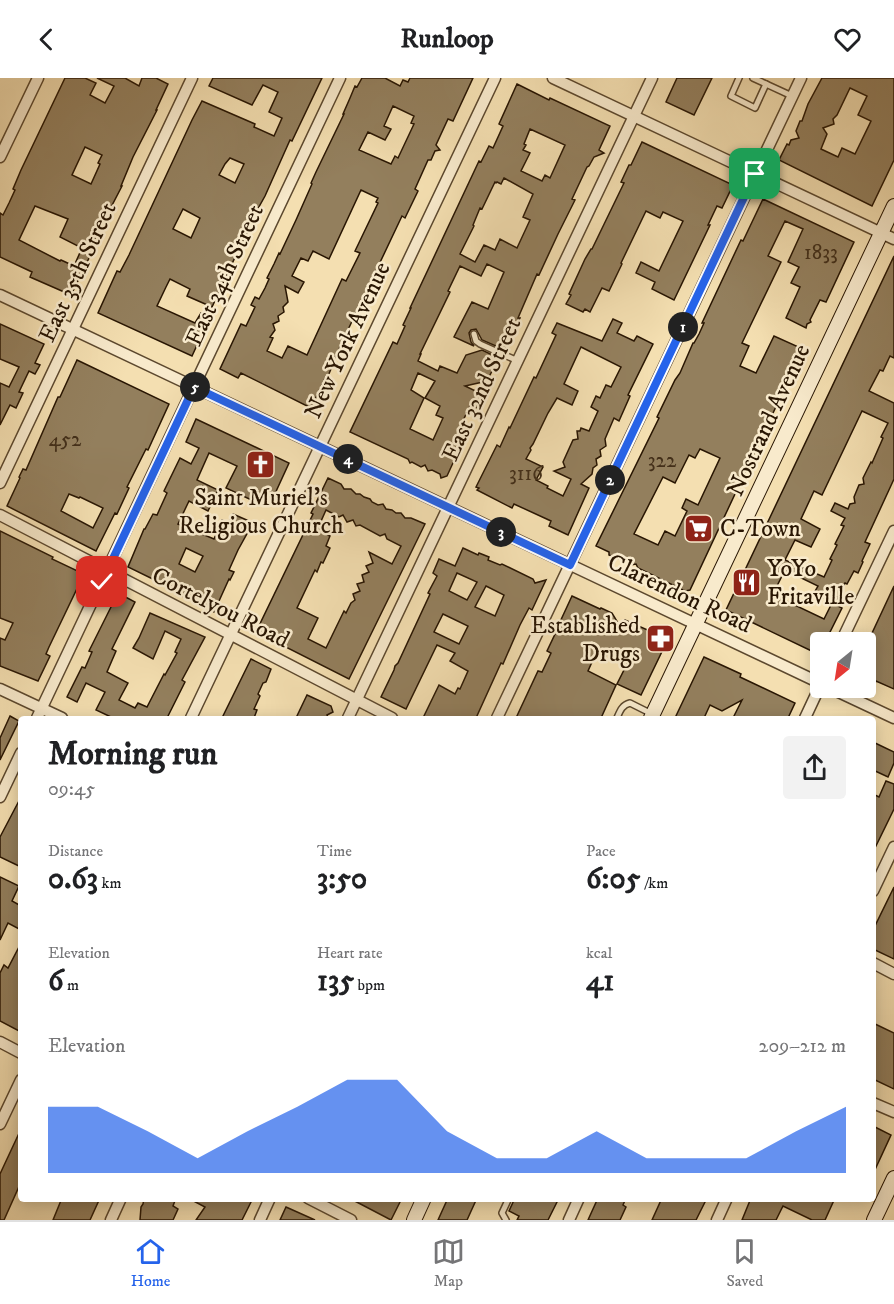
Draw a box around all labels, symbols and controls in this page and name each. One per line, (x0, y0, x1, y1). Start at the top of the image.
text: Runloop (401, 22, 493, 56)
icon: back (30, 23, 63, 56)
icon: heart (831, 23, 864, 56)
pin (729, 148, 780, 199)
icon: arrive (738, 157, 771, 190)
street label: East 35th Street (32, 197, 124, 347)
street label: East 34th Street (179, 199, 271, 351)
house number: 1833 (804, 240, 838, 266)
street label: New York Avenue (298, 257, 397, 424)
pin: 1 (668, 312, 698, 342)
street label: East 32nd Street (436, 313, 528, 466)
text: 1 (680, 317, 686, 337)
street label: Nostrand Avenue (721, 339, 817, 501)
pin: 5 (180, 372, 210, 402)
text: 5 (191, 377, 199, 397)
house number: 452 (49, 427, 82, 453)
pin: 4 (333, 444, 363, 474)
church icon: Saint Muriel's Religious Church (245, 448, 277, 480)
house number: 322 (648, 448, 677, 474)
text: 4 (343, 449, 353, 469)
house number: 3116 (509, 461, 544, 487)
pin: 2 (595, 465, 625, 495)
text: 2 (606, 470, 614, 490)
place label: Saint Muriel's Religious Church (178, 483, 344, 541)
supermarket icon: C-Town (683, 512, 715, 544)
place label: C-Town (720, 514, 801, 544)
pin: 3 (486, 517, 516, 547)
text: 3 (498, 522, 504, 542)
street label: Clarendon Road (603, 547, 757, 640)
place label: YoYo Fritaville (767, 554, 854, 612)
pin (76, 556, 127, 607)
street label: Cortelyou Road (147, 560, 294, 655)
icon: check (85, 565, 118, 598)
restaurant icon: YoYo Fritaville (730, 566, 762, 598)
place label: Established Drugs (530, 611, 640, 669)
pharmacy icon: Established Drugs (645, 623, 677, 655)
north arrow (810, 632, 876, 698)
map controls (810, 632, 876, 698)
text: Morning run (48, 734, 217, 775)
button: share (783, 736, 846, 799)
text: 09:45 (48, 777, 95, 802)
text: Distance (48, 841, 103, 861)
text: Time (317, 841, 352, 861)
text: Pace (586, 841, 616, 861)
text: 0.63 (48, 861, 98, 898)
text: 3:50 (317, 861, 367, 898)
text: 6:05 (586, 861, 641, 898)
text: km (98, 873, 121, 893)
text: /km (641, 873, 668, 893)
text: Elevation (48, 943, 110, 963)
text: Heart rate (317, 943, 383, 963)
text: kcal (586, 943, 612, 963)
text: 6 (48, 963, 64, 1000)
text: 135 (317, 963, 354, 1000)
text: 41 (586, 963, 614, 1000)
text: m (64, 975, 79, 995)
text: bpm (354, 975, 385, 995)
text: Elevation (48, 1034, 125, 1059)
text: 209–212 m (759, 1034, 846, 1059)
tab: Home (131, 1235, 170, 1291)
tab: Map (432, 1235, 465, 1291)
tab: Saved (726, 1235, 763, 1291)

